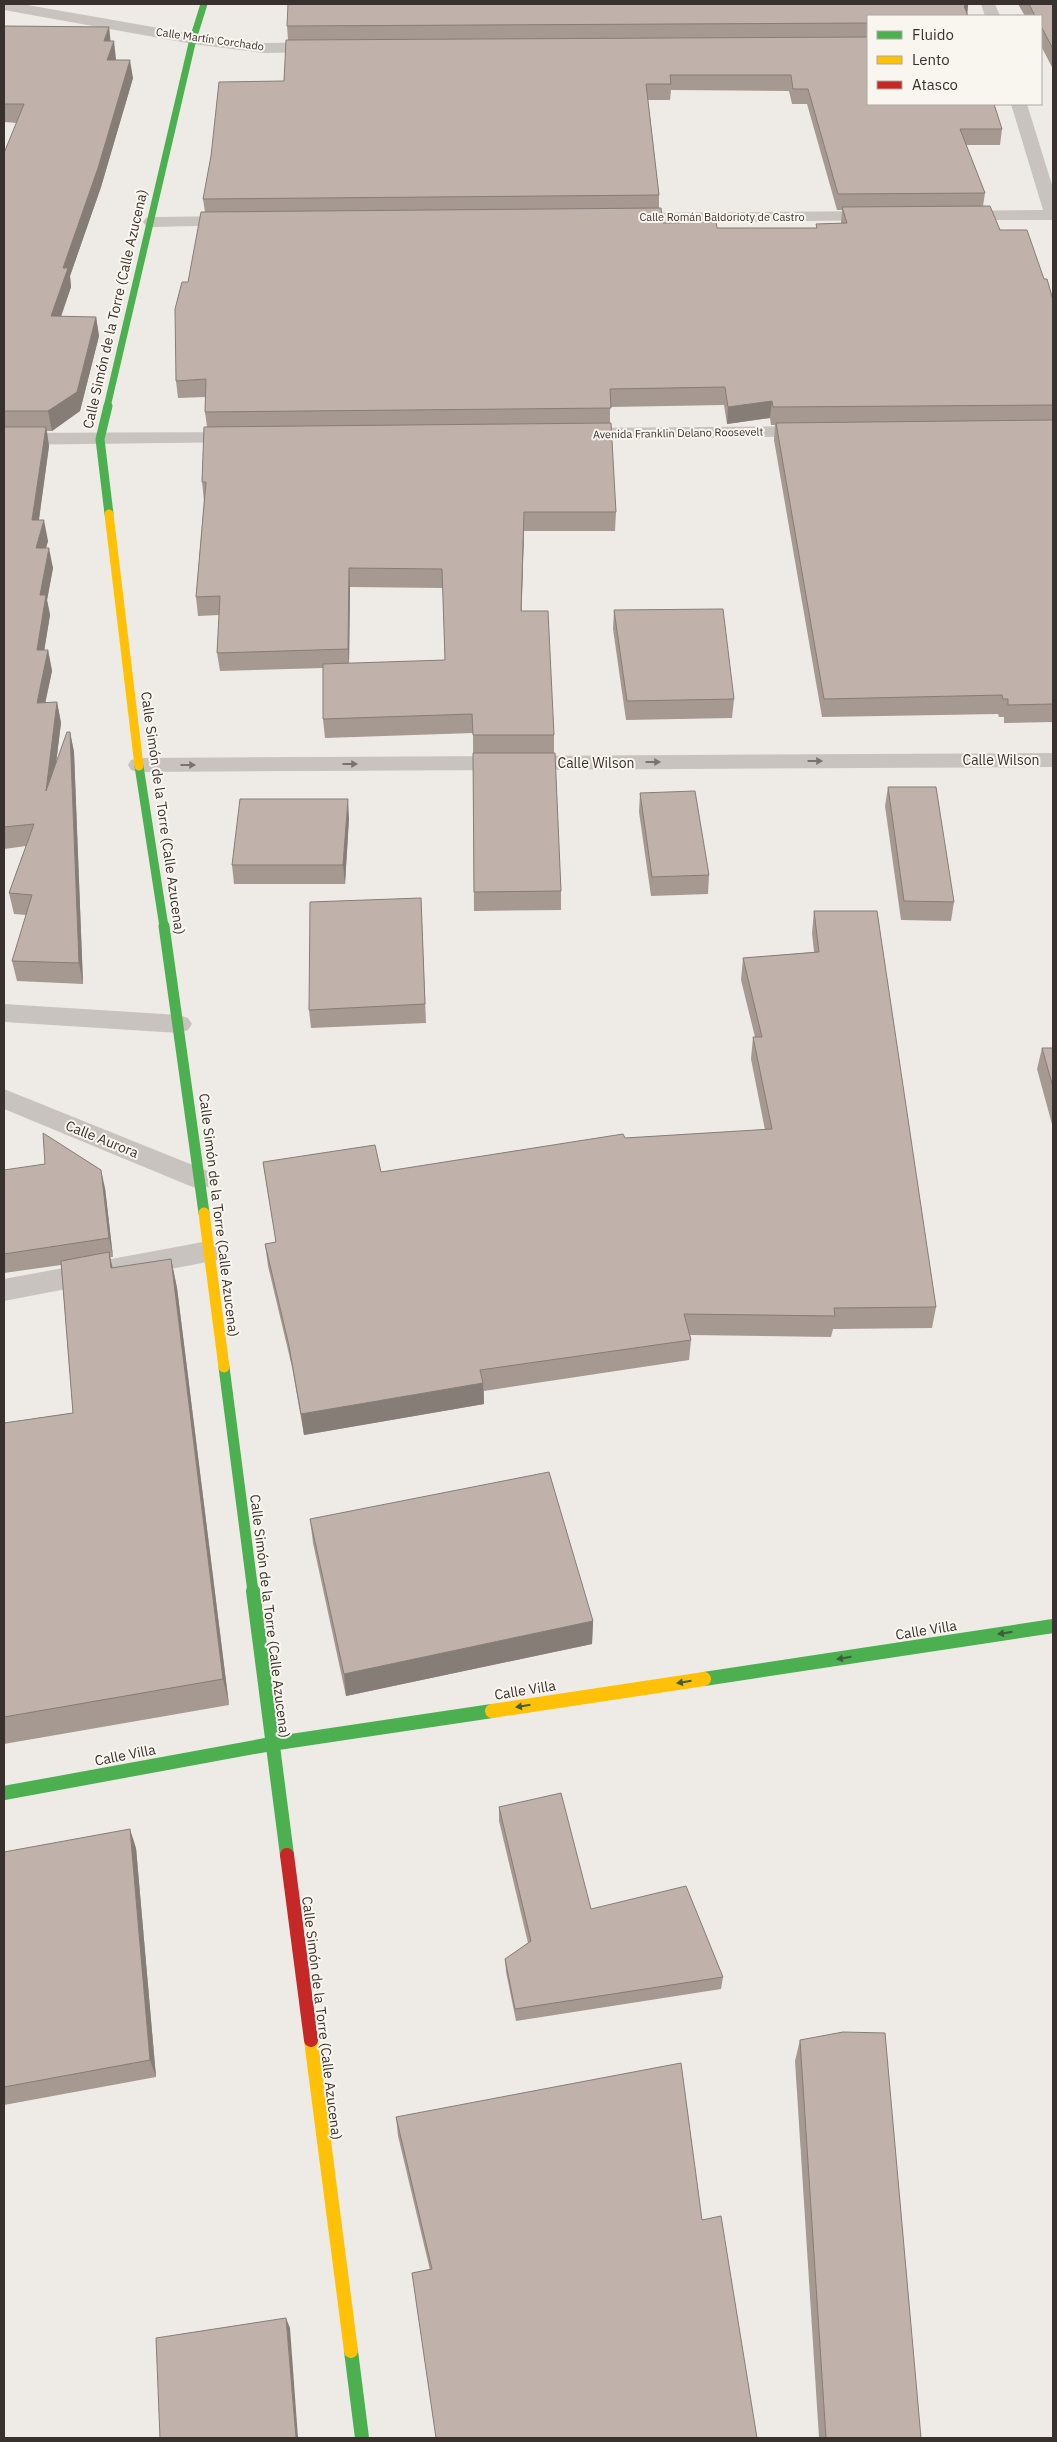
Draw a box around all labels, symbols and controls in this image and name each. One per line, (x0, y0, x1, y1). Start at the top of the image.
legend (867, 15, 1042, 105)
street label: Calle Martín Corchado (155, 24, 265, 54)
text: Fluido (912, 25, 954, 44)
text: Lento (912, 50, 950, 69)
text: Atasco (912, 75, 958, 94)
street label: Calle Simón de la Torre (Calle Azucena) (79, 188, 151, 430)
street label: Calle Román Baldorioty de Castro (639, 210, 805, 224)
street label: Avenida Franklin Delano Roosevelt (593, 425, 763, 441)
street label: Calle Simón de la Torre (Calle Azucena) (137, 690, 189, 936)
street label: Calle Wilson (962, 751, 1040, 769)
street label: Calle Wilson (557, 754, 635, 772)
one-way arrow (808, 757, 824, 765)
one-way arrow (645, 758, 661, 766)
one-way arrow (343, 760, 359, 768)
one-way arrow (180, 761, 196, 769)
street label: Calle Simón de la Torre (Calle Azucena) (195, 1092, 243, 1338)
street label: Calle Aurora (63, 1116, 142, 1162)
street label: Calle Simón de la Torre (Calle Azucena) (246, 1493, 294, 1739)
street label: Calle Villa (894, 1616, 958, 1644)
one-way arrow (997, 1630, 1013, 1638)
one-way arrow (836, 1654, 852, 1662)
street label: Calle Villa (493, 1676, 557, 1704)
one-way arrow (675, 1678, 691, 1686)
one-way arrow (515, 1702, 531, 1710)
street label: Calle Villa (93, 1740, 158, 1770)
street label: Calle Simón de la Torre (Calle Azucena) (298, 1895, 346, 2141)

